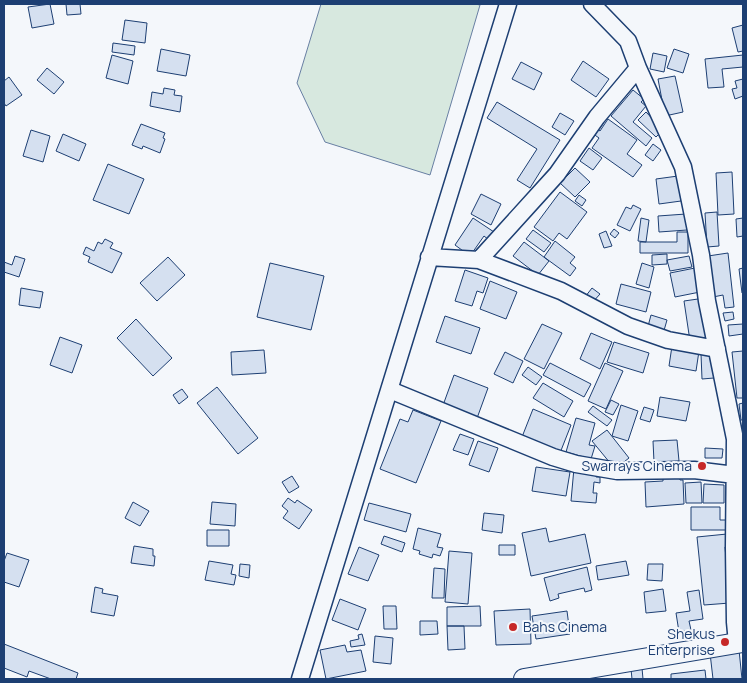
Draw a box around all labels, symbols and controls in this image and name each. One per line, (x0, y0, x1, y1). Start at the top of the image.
place label: Swarrays Cinema (581, 456, 692, 475)
marker: Swarrays Cinema (696, 460, 708, 472)
place label: Bahs Cinema (523, 617, 607, 636)
marker: Bahs Cinema (507, 621, 519, 633)
place label: Shekus Enterprise (648, 624, 715, 659)
marker: Shekus Enterprise (719, 636, 731, 648)

